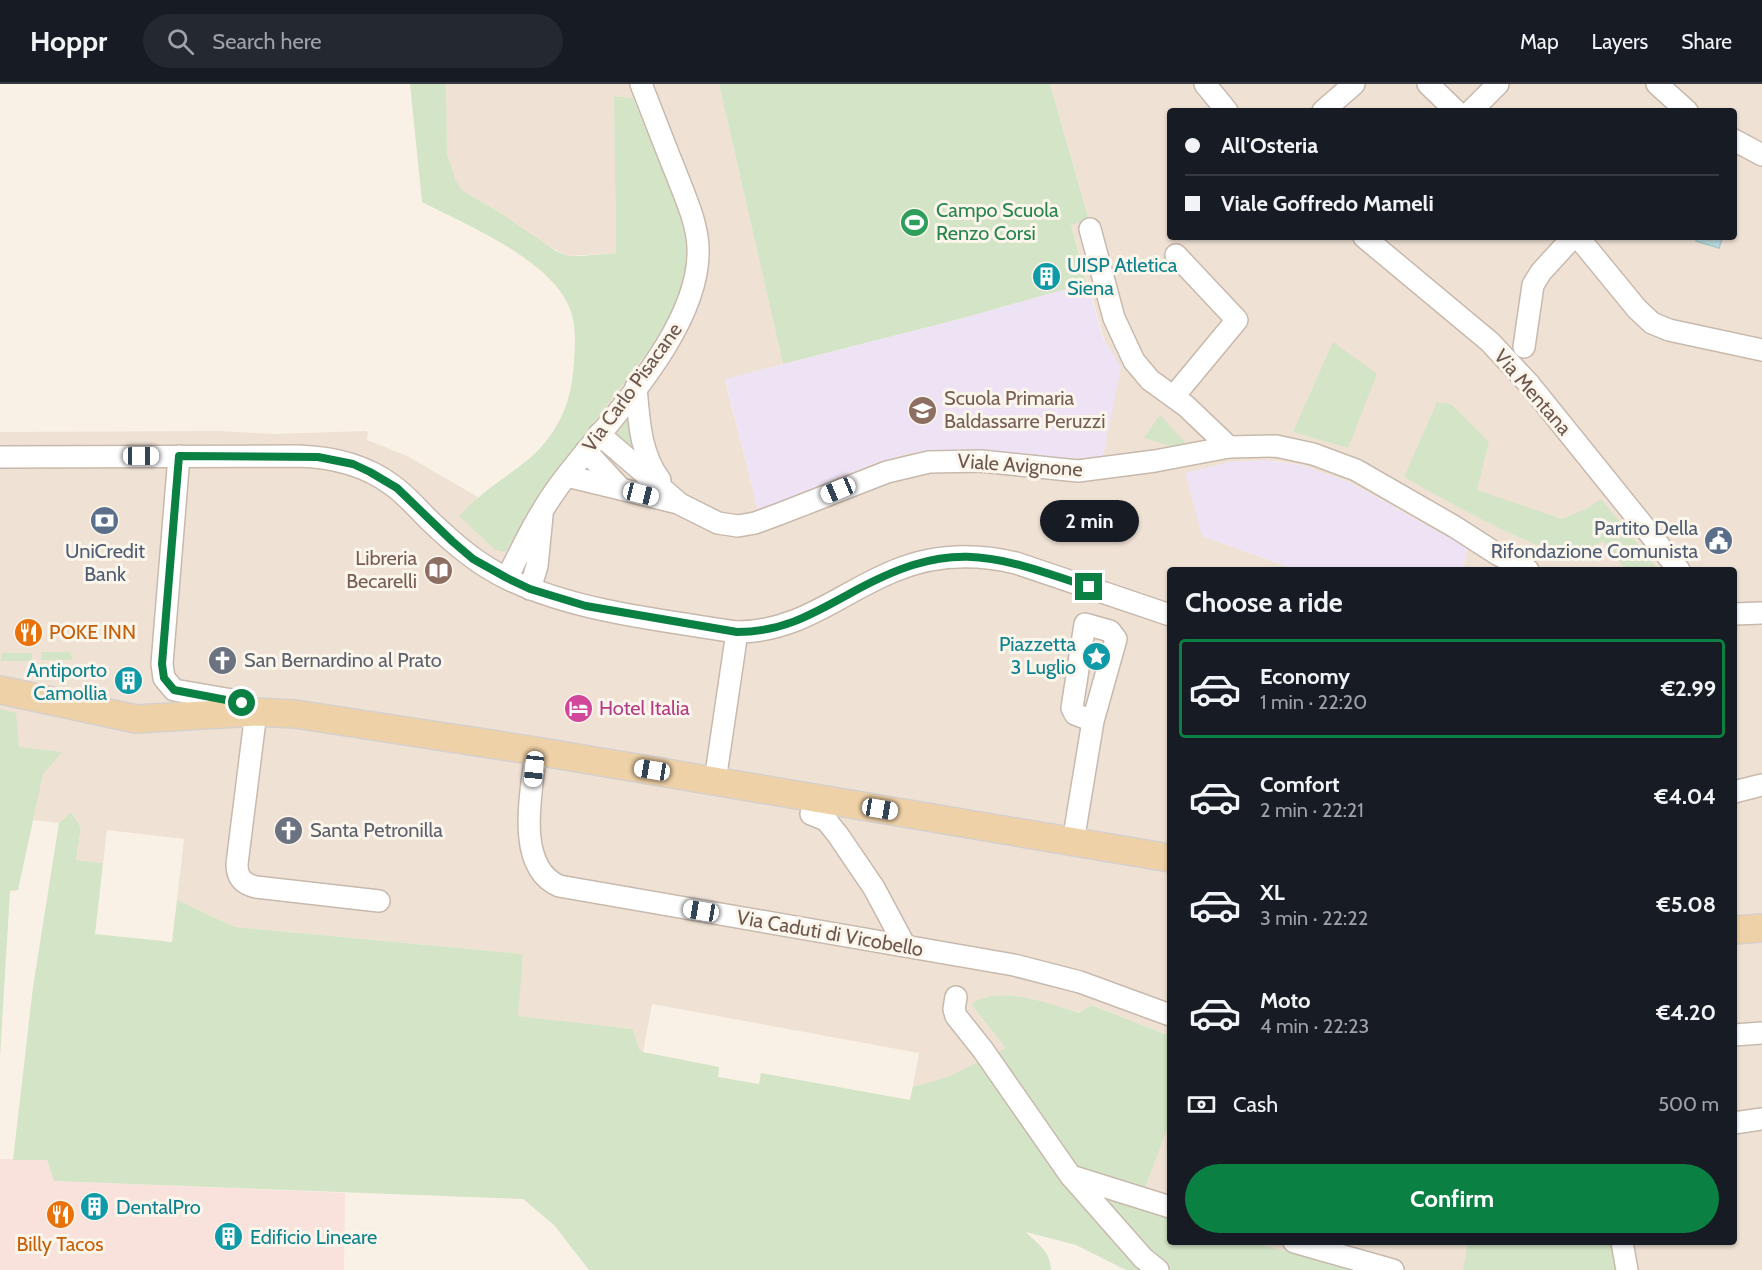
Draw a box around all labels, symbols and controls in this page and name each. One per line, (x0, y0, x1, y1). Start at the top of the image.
search box (143, 14, 563, 68)
text: Hoppr (30, 24, 107, 58)
icon: search (164, 25, 197, 58)
text: Search here (212, 28, 322, 55)
text: Map (1520, 29, 1559, 54)
text: Layers (1592, 29, 1648, 54)
text: Share (1681, 29, 1732, 54)
text: All'Osteria (1221, 132, 1318, 159)
text: Viale Goffredo Mameli (1221, 190, 1434, 217)
place label: Campo Scuola Renzo Corsi (936, 198, 1059, 245)
sports icon: Campo Scuola Renzo Corsi (899, 206, 931, 238)
place label: UISP Atletica Siena (1067, 253, 1178, 300)
building icon: UISP Atletica Siena (1030, 261, 1062, 293)
street label: Via Carlo Pisacane (577, 318, 687, 456)
street label: Via Mentana (1489, 344, 1577, 440)
place label: Scuola Primaria Baldassarre Peruzzi (944, 386, 1105, 433)
school or university icon: Scuola Primaria Baldassarre Peruzzi (907, 394, 939, 426)
car (123, 447, 159, 465)
street label: Viale Avignone (957, 449, 1083, 481)
car (818, 475, 858, 505)
car (621, 481, 661, 507)
callout: 2 min (1040, 500, 1138, 542)
bank icon: UniCredit Bank (89, 505, 121, 537)
text: 2 min (1065, 509, 1114, 533)
place label: Partito Della Rifondazione Comunista (1491, 516, 1698, 563)
public building icon: Partito Della Rifondazione Comunista (1703, 524, 1735, 556)
place label: UniCredit Bank (65, 539, 145, 586)
place label: Libreria Becarelli (346, 546, 417, 593)
library icon: Libreria Becarelli (422, 554, 454, 586)
route end (1075, 573, 1102, 600)
text: Choose a ride (1185, 586, 1343, 619)
restaurant icon: POKE INN (12, 616, 44, 648)
place label: POKE INN (49, 620, 136, 644)
place label: Piazzetta 3 Luglio (999, 632, 1076, 679)
place icon: Piazzetta 3 Luglio (1081, 640, 1113, 672)
church icon: San Bernardino al Prato (207, 644, 239, 676)
place label: San Bernardino al Prato (244, 648, 442, 672)
place label: Antiporto Camollia (27, 658, 107, 705)
icon: car (1188, 662, 1242, 716)
text: Economy (1260, 663, 1350, 690)
building icon: Antiporto Camollia (112, 665, 144, 697)
text: €2.99 (1661, 675, 1716, 702)
route start (228, 689, 255, 716)
text: 1 min · 22:20 (1260, 690, 1367, 714)
hotel icon: Hotel Italia (562, 692, 594, 724)
place label: Hotel Italia (599, 696, 690, 720)
car (523, 750, 545, 788)
car (633, 758, 671, 782)
icon: car (1188, 770, 1242, 824)
text: Comfort (1260, 771, 1339, 798)
text: €4.04 (1654, 783, 1716, 810)
car (861, 797, 899, 821)
text: 2 min · 22:21 (1260, 798, 1364, 822)
church icon: Santa Petronilla (273, 814, 305, 846)
place label: Santa Petronilla (310, 818, 443, 842)
icon: car (1188, 878, 1242, 932)
text: XL (1260, 879, 1285, 906)
text: €5.08 (1657, 891, 1716, 918)
car (682, 899, 720, 923)
street label: Via Caduti di Vicobello (735, 905, 925, 961)
text: 3 min · 22:22 (1260, 906, 1368, 930)
icon: car (1188, 986, 1242, 1040)
text: Moto (1260, 987, 1311, 1014)
text: €4.20 (1656, 999, 1716, 1026)
text: 4 min · 22:23 (1260, 1014, 1369, 1038)
icon: cash (1185, 1088, 1218, 1121)
text: Cash (1233, 1091, 1278, 1118)
text: 500 m (1658, 1092, 1719, 1116)
button: Confirm (1185, 1164, 1719, 1233)
building icon: DentalPro (79, 1191, 111, 1223)
place label: DentalPro (116, 1195, 201, 1219)
restaurant icon: Billy Tacos (44, 1198, 76, 1230)
building icon: Edificio Lineare (213, 1221, 245, 1253)
place label: Edificio Lineare (250, 1225, 377, 1249)
place label: Billy Tacos (16, 1232, 104, 1256)

